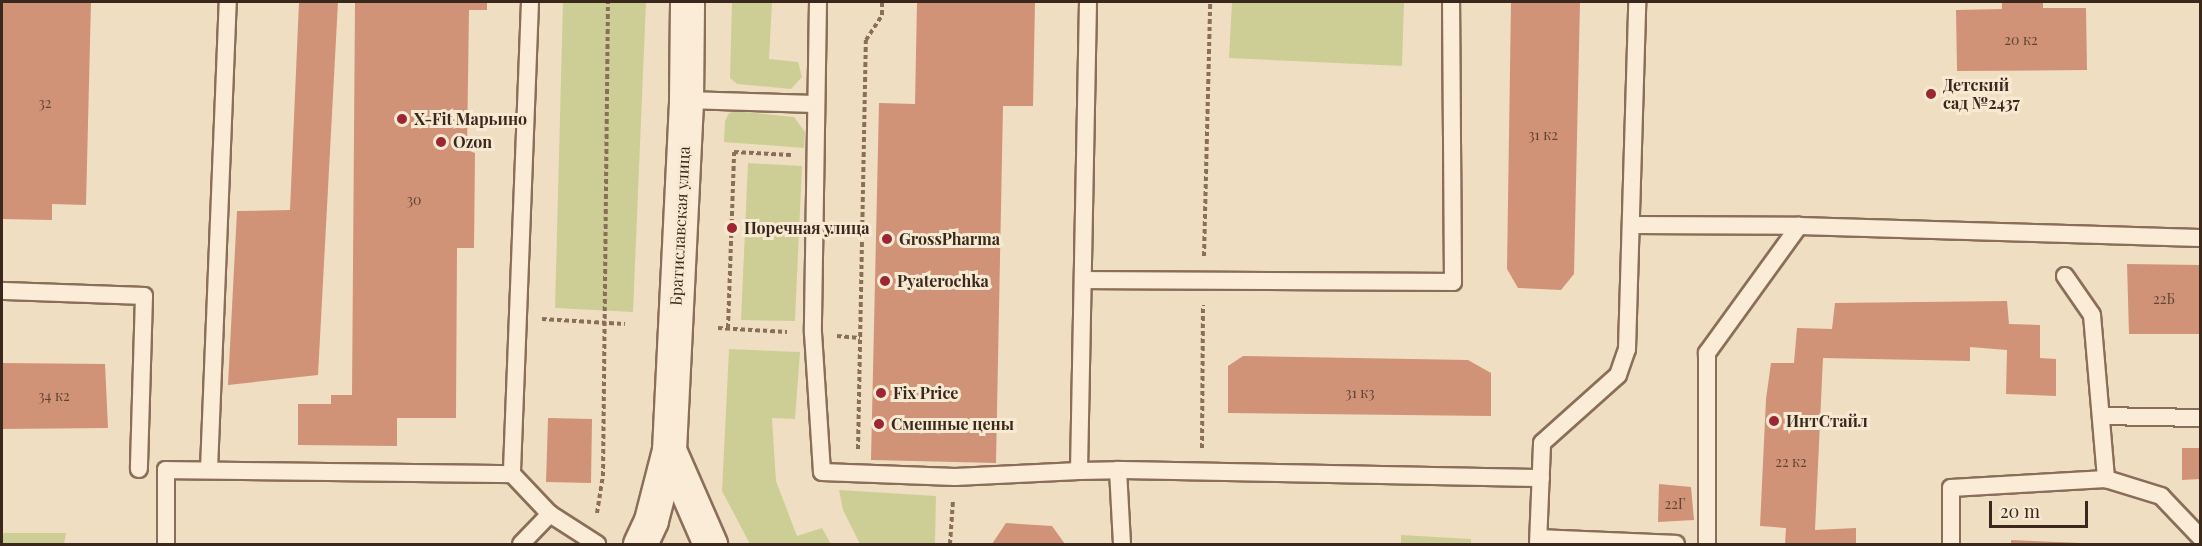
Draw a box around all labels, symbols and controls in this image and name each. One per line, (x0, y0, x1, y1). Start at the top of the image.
house number: 20 к2 (2004, 32, 2038, 48)
place label: Детский сад №2437 (1943, 75, 2020, 113)
marker: Детский сад №2437 (1924, 87, 1938, 101)
house number: 32 (38, 95, 52, 111)
place label: X-Fit Марьино (414, 109, 527, 129)
marker: X-Fit Марьино (395, 112, 409, 126)
house number: 31 к2 (1528, 127, 1558, 143)
place label: Ozon (453, 132, 492, 152)
marker: Ozon (434, 135, 448, 149)
street label: Братиславская улица (666, 146, 694, 306)
house number: 30 (407, 192, 421, 208)
place label: Поречная улица (744, 218, 870, 238)
marker: Поречная улица (725, 221, 739, 235)
place label: GrossPharma (899, 229, 1000, 249)
marker: GrossPharma (880, 232, 894, 246)
place label: Pyaterochka (897, 271, 989, 291)
marker: Pyaterochka (878, 274, 892, 288)
house number: 22Б (2153, 291, 2175, 307)
place label: Fix Price (893, 383, 959, 403)
house number: 31 к3 (1345, 385, 1375, 401)
marker: Fix Price (874, 386, 888, 400)
house number: 34 к2 (38, 388, 70, 404)
place label: ИнтСтайл (1786, 411, 1868, 431)
place label: Смешные цены (891, 414, 1014, 434)
marker: ИнтСтайл (1767, 414, 1781, 428)
marker: Смешные цены (872, 417, 886, 431)
house number: 22 к2 (1775, 454, 1807, 470)
scale bar (1992, 489, 2091, 527)
house number: 22Г (1665, 496, 1685, 512)
text: 20 m (2000, 499, 2040, 523)

